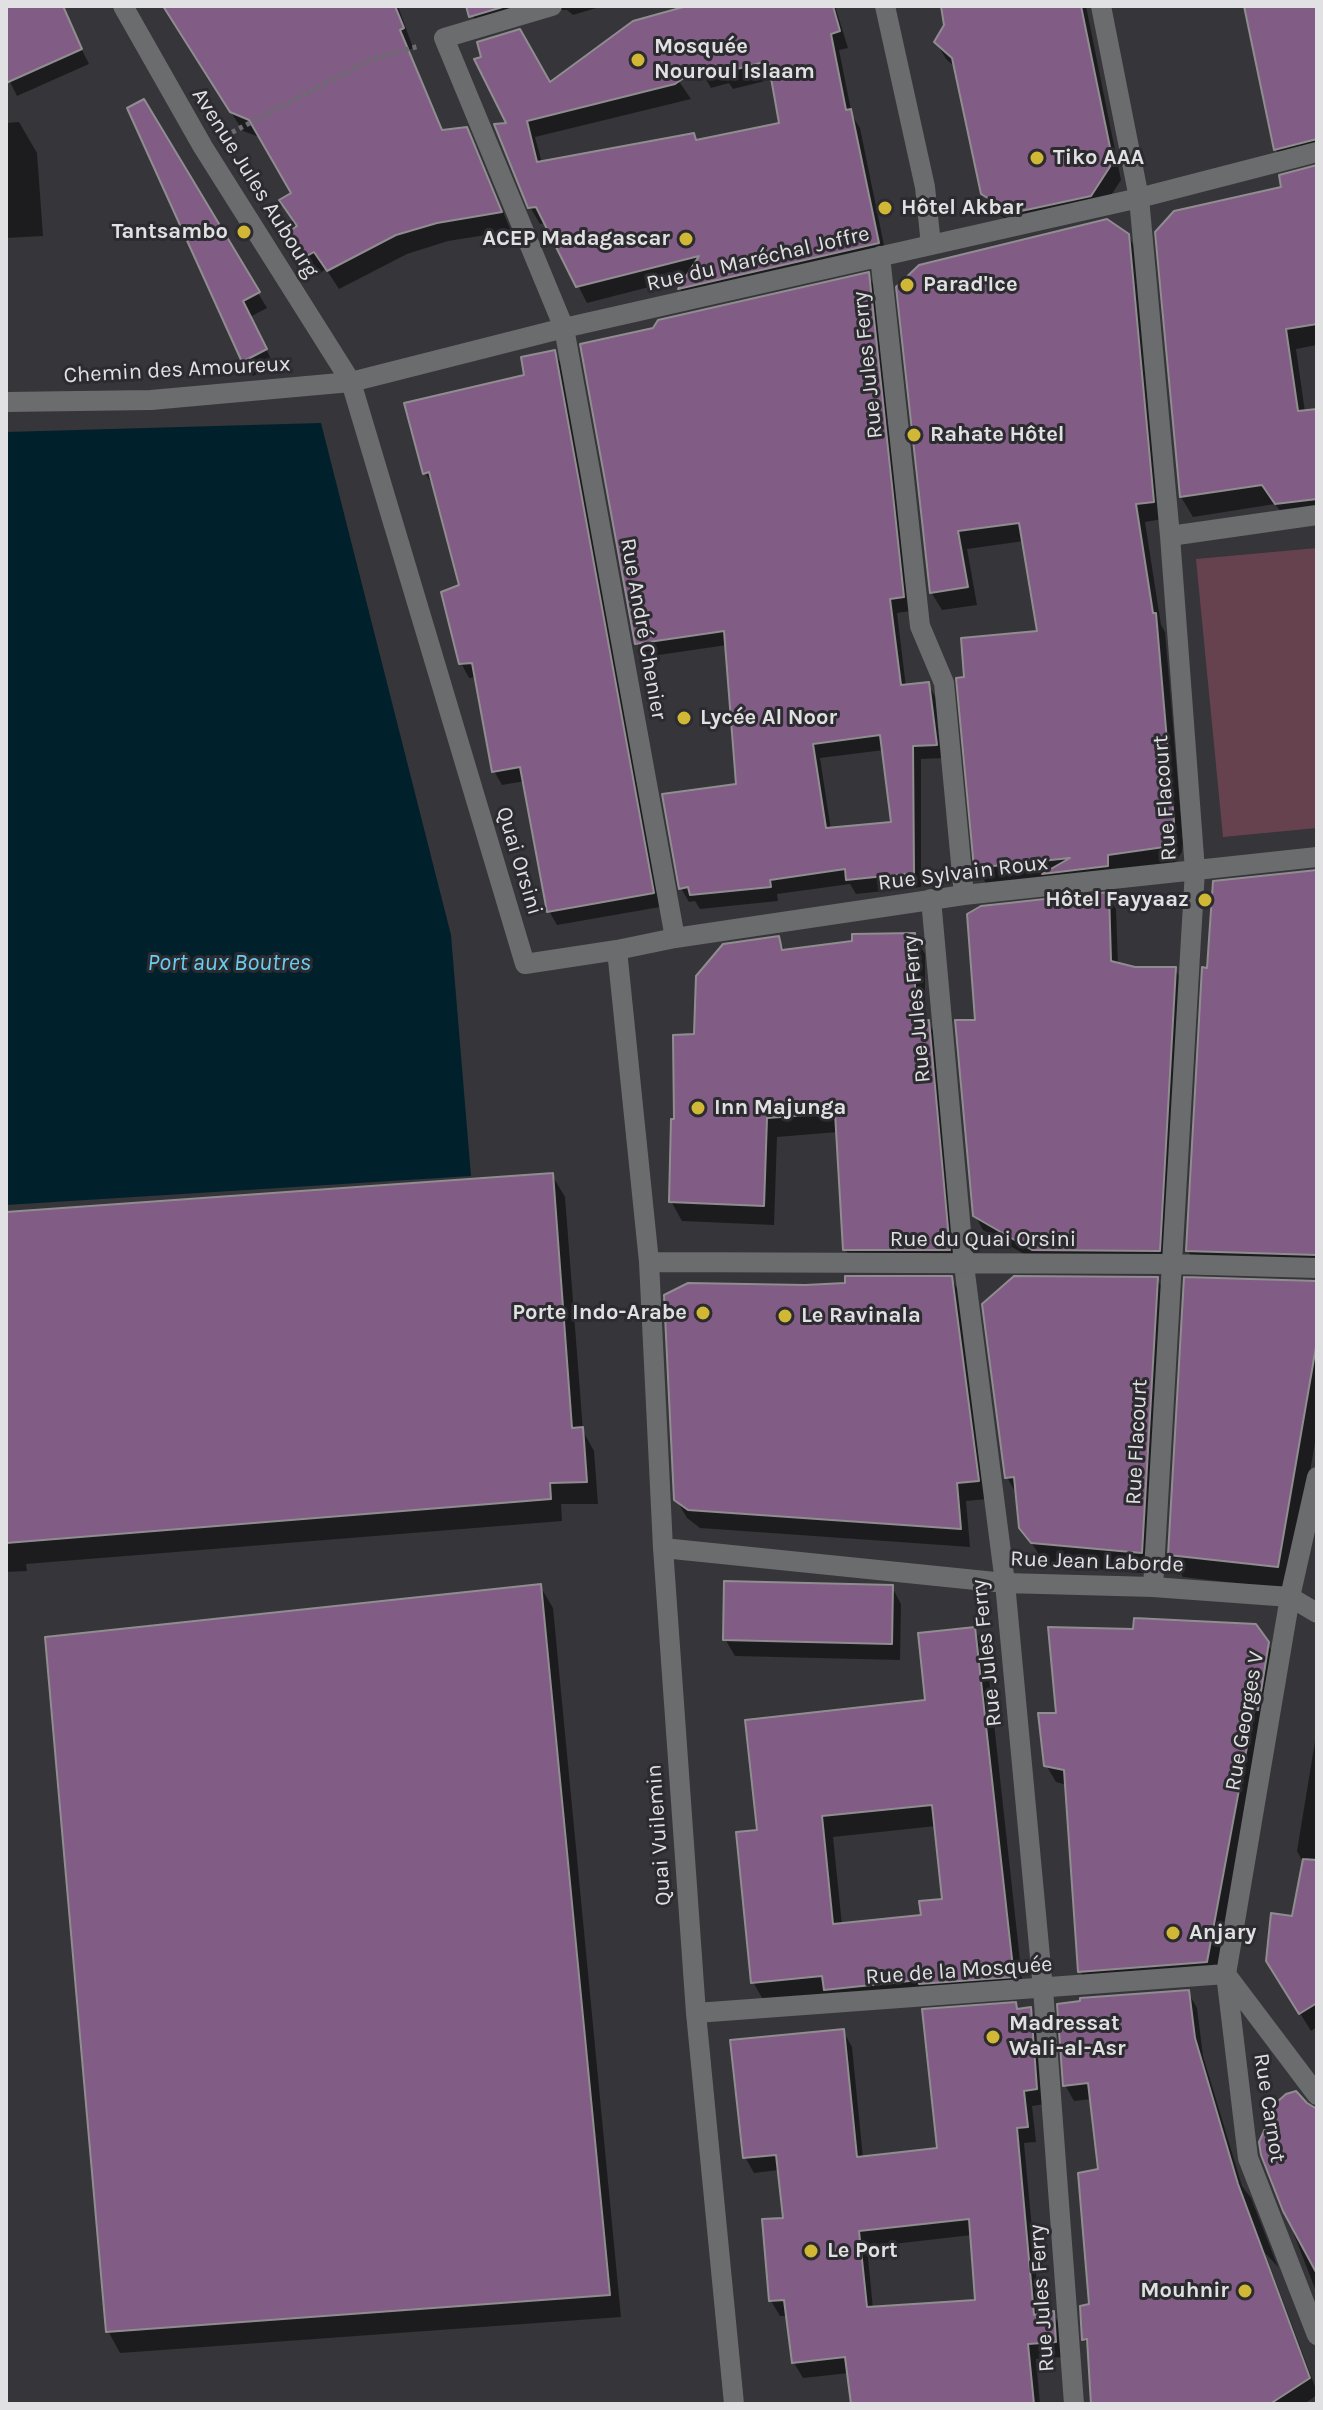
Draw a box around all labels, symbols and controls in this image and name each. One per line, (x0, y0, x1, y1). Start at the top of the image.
place label: Mosquée Nouroul Islaam (654, 34, 815, 86)
marker: Mosquée Nouroul Islaam (629, 51, 647, 69)
street label: Avenue Jules Aubourg (186, 83, 324, 283)
place label: Tiko AAA (1053, 145, 1144, 171)
marker: Tiko AAA (1028, 149, 1046, 167)
place label: Hôtel Akbar (901, 195, 1023, 221)
marker: Hôtel Akbar (876, 199, 894, 217)
place label: Tantsambo (112, 219, 228, 245)
street label: Rue du Maréchal Joffre (644, 220, 872, 298)
marker: Tantsambo (235, 223, 253, 241)
place label: ACEP Madagascar (482, 226, 670, 252)
marker: ACEP Madagascar (677, 230, 695, 248)
place label: Parad'Ice (923, 272, 1018, 298)
marker: Parad'Ice (898, 276, 916, 294)
street label: Rue Jules Ferry (847, 290, 889, 440)
street label: Chemin des Amoureux (63, 351, 291, 389)
place label: Rahate Hôtel (930, 422, 1065, 448)
marker: Rahate Hôtel (905, 426, 923, 444)
street label: Rue André Chenier (614, 536, 672, 722)
place label: Lycée Al Noor (700, 705, 837, 731)
marker: Lycée Al Noor (675, 709, 693, 727)
street label: Rue Flacourt (1147, 734, 1183, 862)
street label: Quai Orsini (490, 804, 548, 918)
street label: Rue Sylvain Roux (876, 849, 1050, 897)
place label: Hôtel Fayyaaz (1045, 887, 1189, 913)
marker: Hôtel Fayyaaz (1196, 891, 1214, 909)
street label: Rue Jules Ferry (897, 934, 937, 1084)
water label: Port aux Boutres (147, 949, 311, 977)
place label: Inn Majunga (714, 1095, 846, 1121)
marker: Inn Majunga (689, 1099, 707, 1117)
street label: Rue du Quai Orsini (890, 1227, 1076, 1253)
place label: Porte Indo-Arabe (512, 1300, 687, 1326)
place label: Le Ravinala (801, 1303, 921, 1329)
marker: Porte Indo-Arabe (694, 1304, 712, 1322)
marker: Le Ravinala (776, 1307, 794, 1325)
street label: Rue Flacourt (1121, 1378, 1153, 1506)
street label: Rue Jean Laborde (1010, 1546, 1184, 1578)
street label: Rue Jules Ferry (966, 1578, 1008, 1728)
street label: Rue Georges V (1220, 1649, 1270, 1793)
street label: Quai Vuilemin (641, 1763, 677, 1907)
place label: Anjary (1189, 1920, 1256, 1946)
marker: Anjary (1164, 1924, 1182, 1942)
street label: Rue de la Mosquée (865, 1951, 1053, 1991)
place label: Madressat Wali-al-Asr (1009, 2011, 1126, 2062)
marker: Madressat Wali-al-Asr (984, 2028, 1002, 2046)
street label: Rue Carnot (1247, 2051, 1291, 2165)
street label: Rue Jules Ferry (1024, 2223, 1060, 2373)
place label: Le Port (827, 2238, 898, 2264)
marker: Le Port (802, 2242, 820, 2260)
place label: Mouhnir (1140, 2278, 1229, 2304)
marker: Mouhnir (1236, 2282, 1254, 2300)

